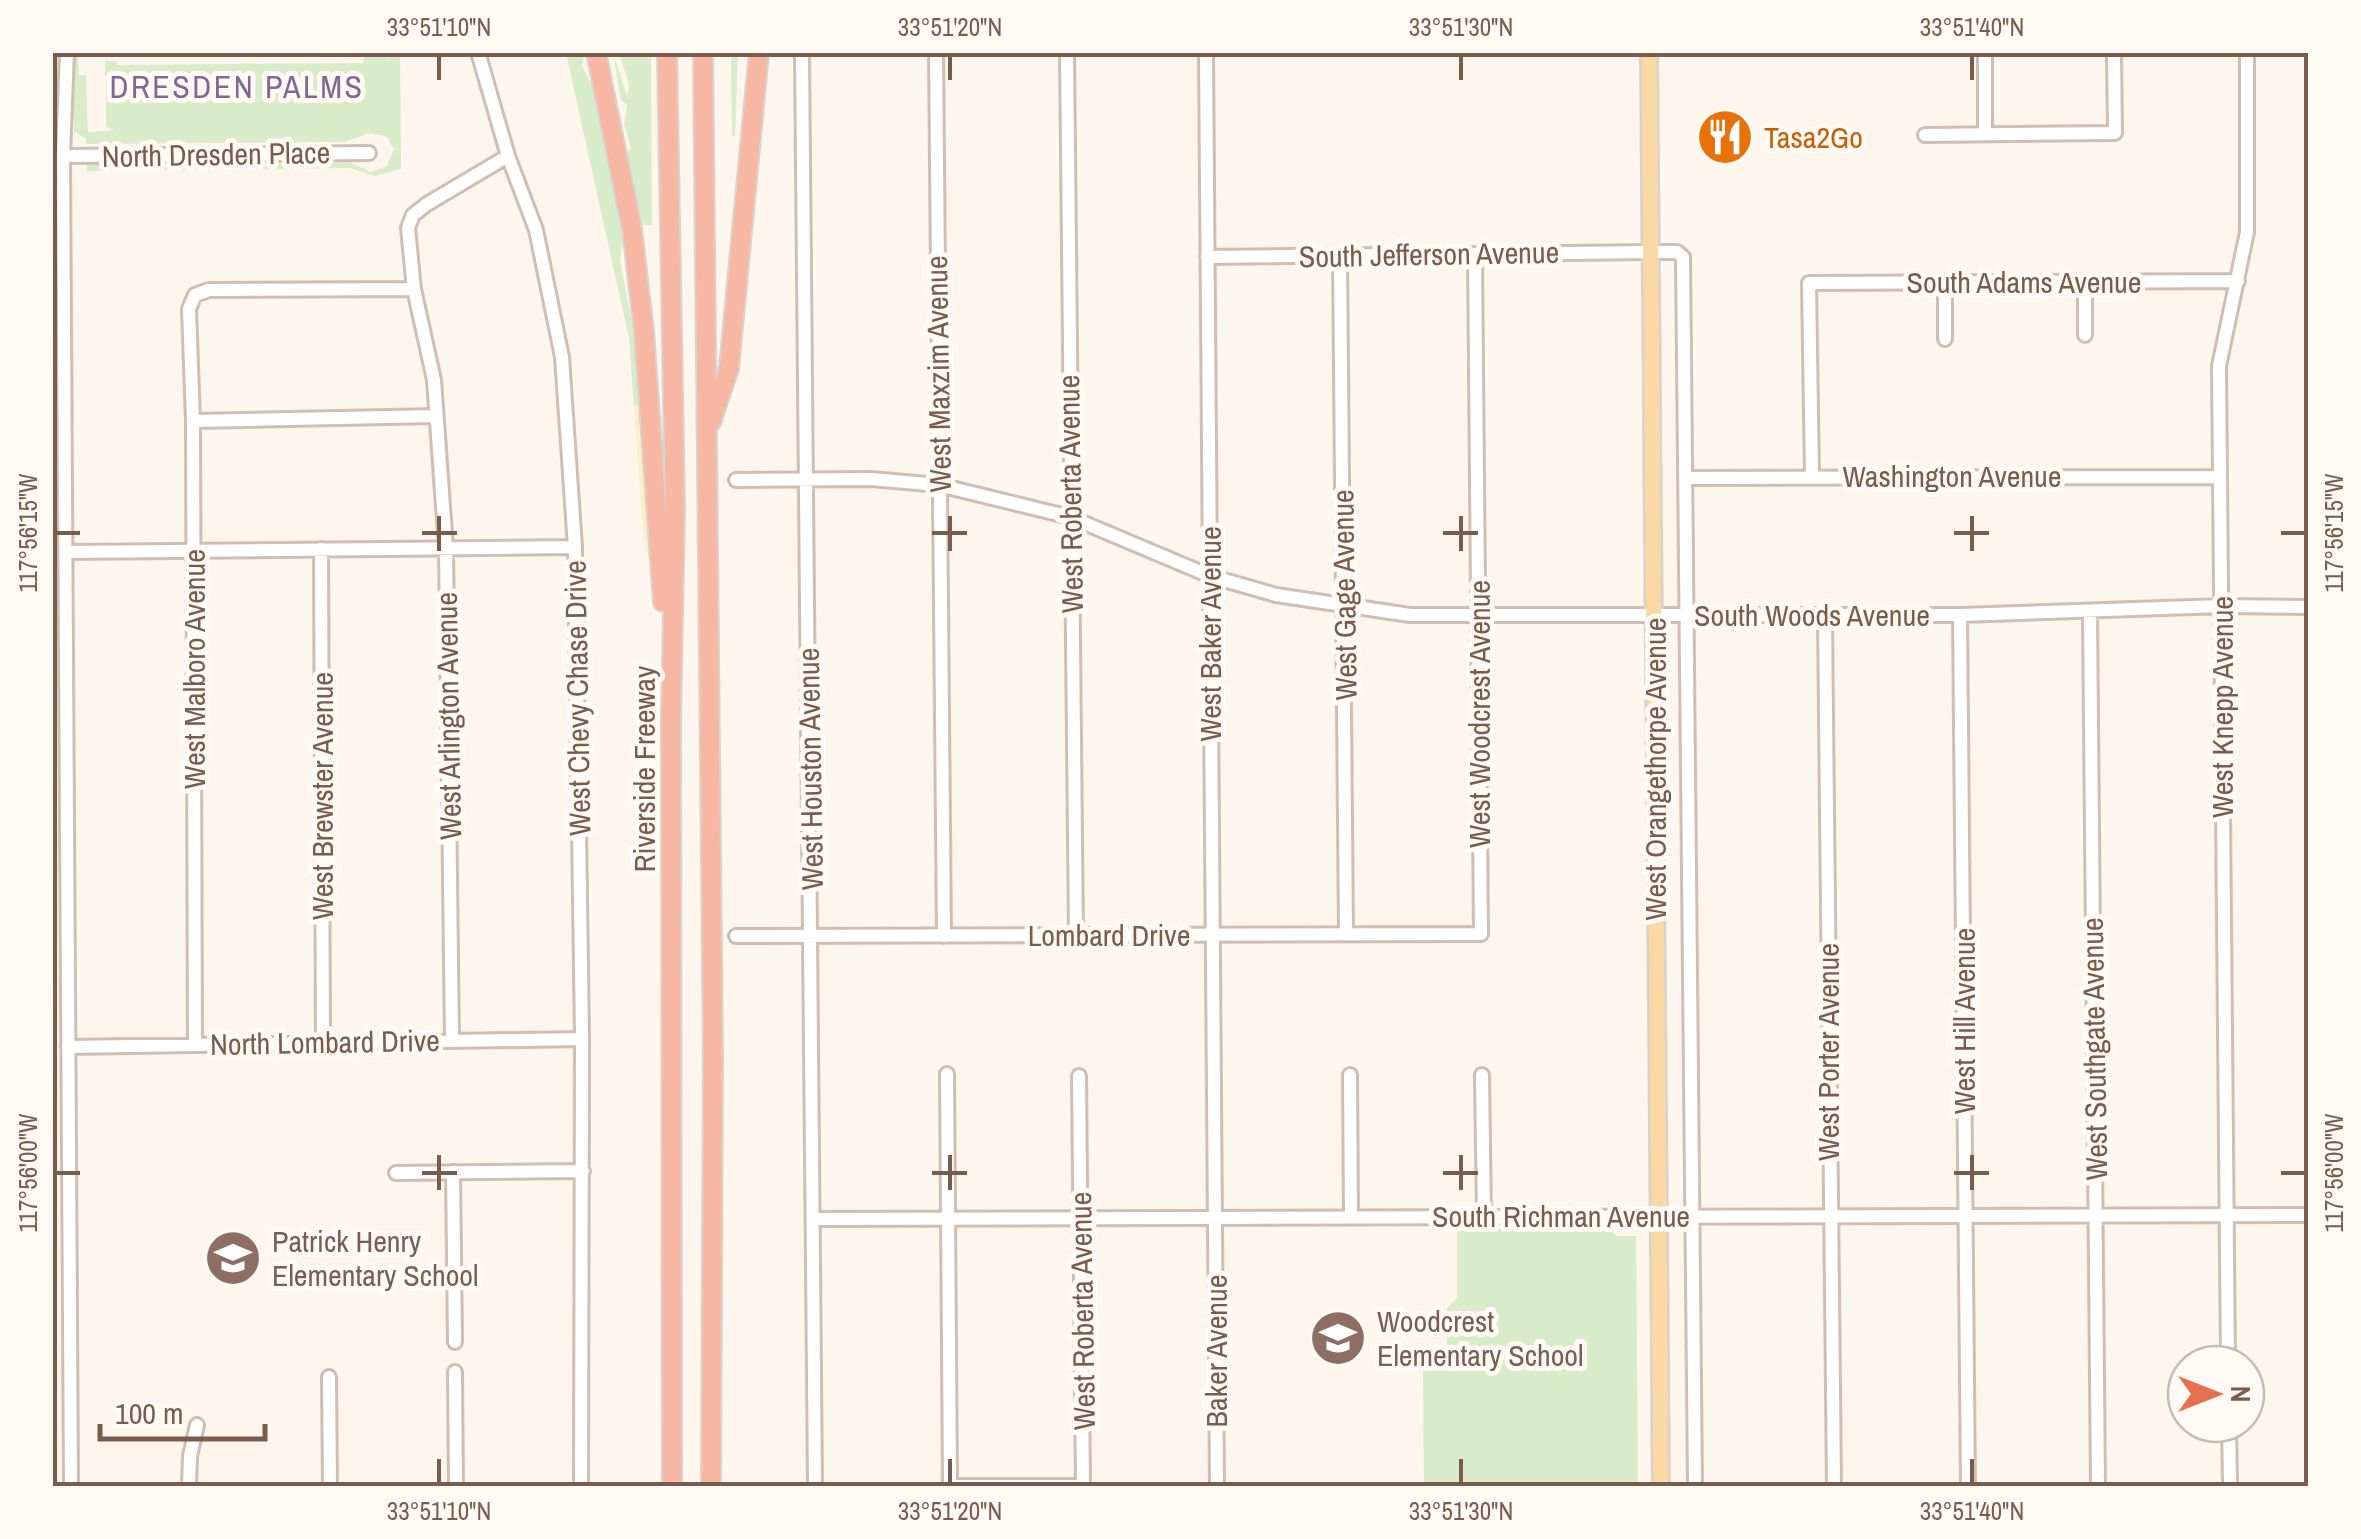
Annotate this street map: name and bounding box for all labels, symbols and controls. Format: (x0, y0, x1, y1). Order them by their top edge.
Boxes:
text: 33°51'10"N (387, 10, 491, 44)
text: 33°51'20"N (898, 10, 1002, 44)
text: 33°51'30"N (1409, 10, 1513, 44)
text: 33°51'40"N (1920, 10, 2024, 44)
district label: DRESDEN PALMS (109, 65, 365, 108)
restaurant icon: Tasa2Go (1695, 107, 1755, 167)
place label: Tasa2Go (1764, 117, 1863, 157)
street label: North Dresden Place (101, 132, 331, 176)
street label: South Jefferson Avenue (1298, 232, 1560, 276)
street label: West Maxzim Avenue (916, 255, 960, 493)
street label: South Adams Avenue (1907, 262, 2141, 302)
street label: West Roberta Avenue (1048, 374, 1092, 614)
street label: Washington Avenue (1843, 456, 2061, 496)
text: 117°56'15"W (11, 473, 45, 592)
text: 117°56'15"W (2317, 473, 2351, 592)
street label: West Gage Avenue (1322, 489, 1366, 701)
street label: West Baker Avenue (1190, 526, 1230, 742)
street label: West Malboro Avenue (174, 549, 214, 789)
street label: West Chevy Chase Drive (555, 560, 599, 836)
street label: West Woodcrest Avenue (1459, 580, 1499, 848)
street label: West Arlington Avenue (426, 592, 470, 840)
street label: South Woods Avenue (1694, 595, 1930, 635)
street label: West Knepp Avenue (2202, 596, 2242, 818)
street label: West Orangethorpe Avenue (1635, 618, 1675, 920)
street label: West Houston Avenue (788, 647, 832, 891)
street label: Riverside Freeway (624, 665, 664, 872)
street label: West Brewster Avenue (302, 672, 342, 920)
street label: Lombard Drive (1028, 915, 1190, 955)
street label: West Southgate Avenue (2072, 917, 2116, 1181)
street label: West Hill Avenue (1944, 928, 1984, 1114)
street label: West Porter Avenue (1808, 943, 1848, 1161)
street label: North Lombard Drive (210, 1020, 440, 1064)
text: 117°56'00"W (11, 1113, 45, 1232)
text: 117°56'00"W (2317, 1113, 2351, 1232)
street label: West Roberta Avenue (1060, 1191, 1104, 1431)
street label: South Richman Avenue (1432, 1196, 1690, 1236)
place label: Patrick Henry Elementary School (272, 1221, 478, 1295)
school or university icon: Patrick Henry Elementary School (203, 1228, 263, 1288)
street label: Baker Avenue (1196, 1275, 1236, 1427)
place label: Woodcrest Elementary School (1377, 1301, 1583, 1375)
school or university icon: Woodcrest Elementary School (1308, 1308, 1368, 1368)
north arrow (2166, 1344, 2266, 1444)
scale bar (100, 1379, 265, 1441)
text: N (2222, 1386, 2260, 1402)
text: 100 m (115, 1393, 183, 1433)
text: 33°51'10"N (387, 1494, 491, 1528)
text: 33°51'20"N (898, 1494, 1002, 1528)
text: 33°51'30"N (1409, 1494, 1513, 1528)
text: 33°51'40"N (1920, 1494, 2024, 1528)

